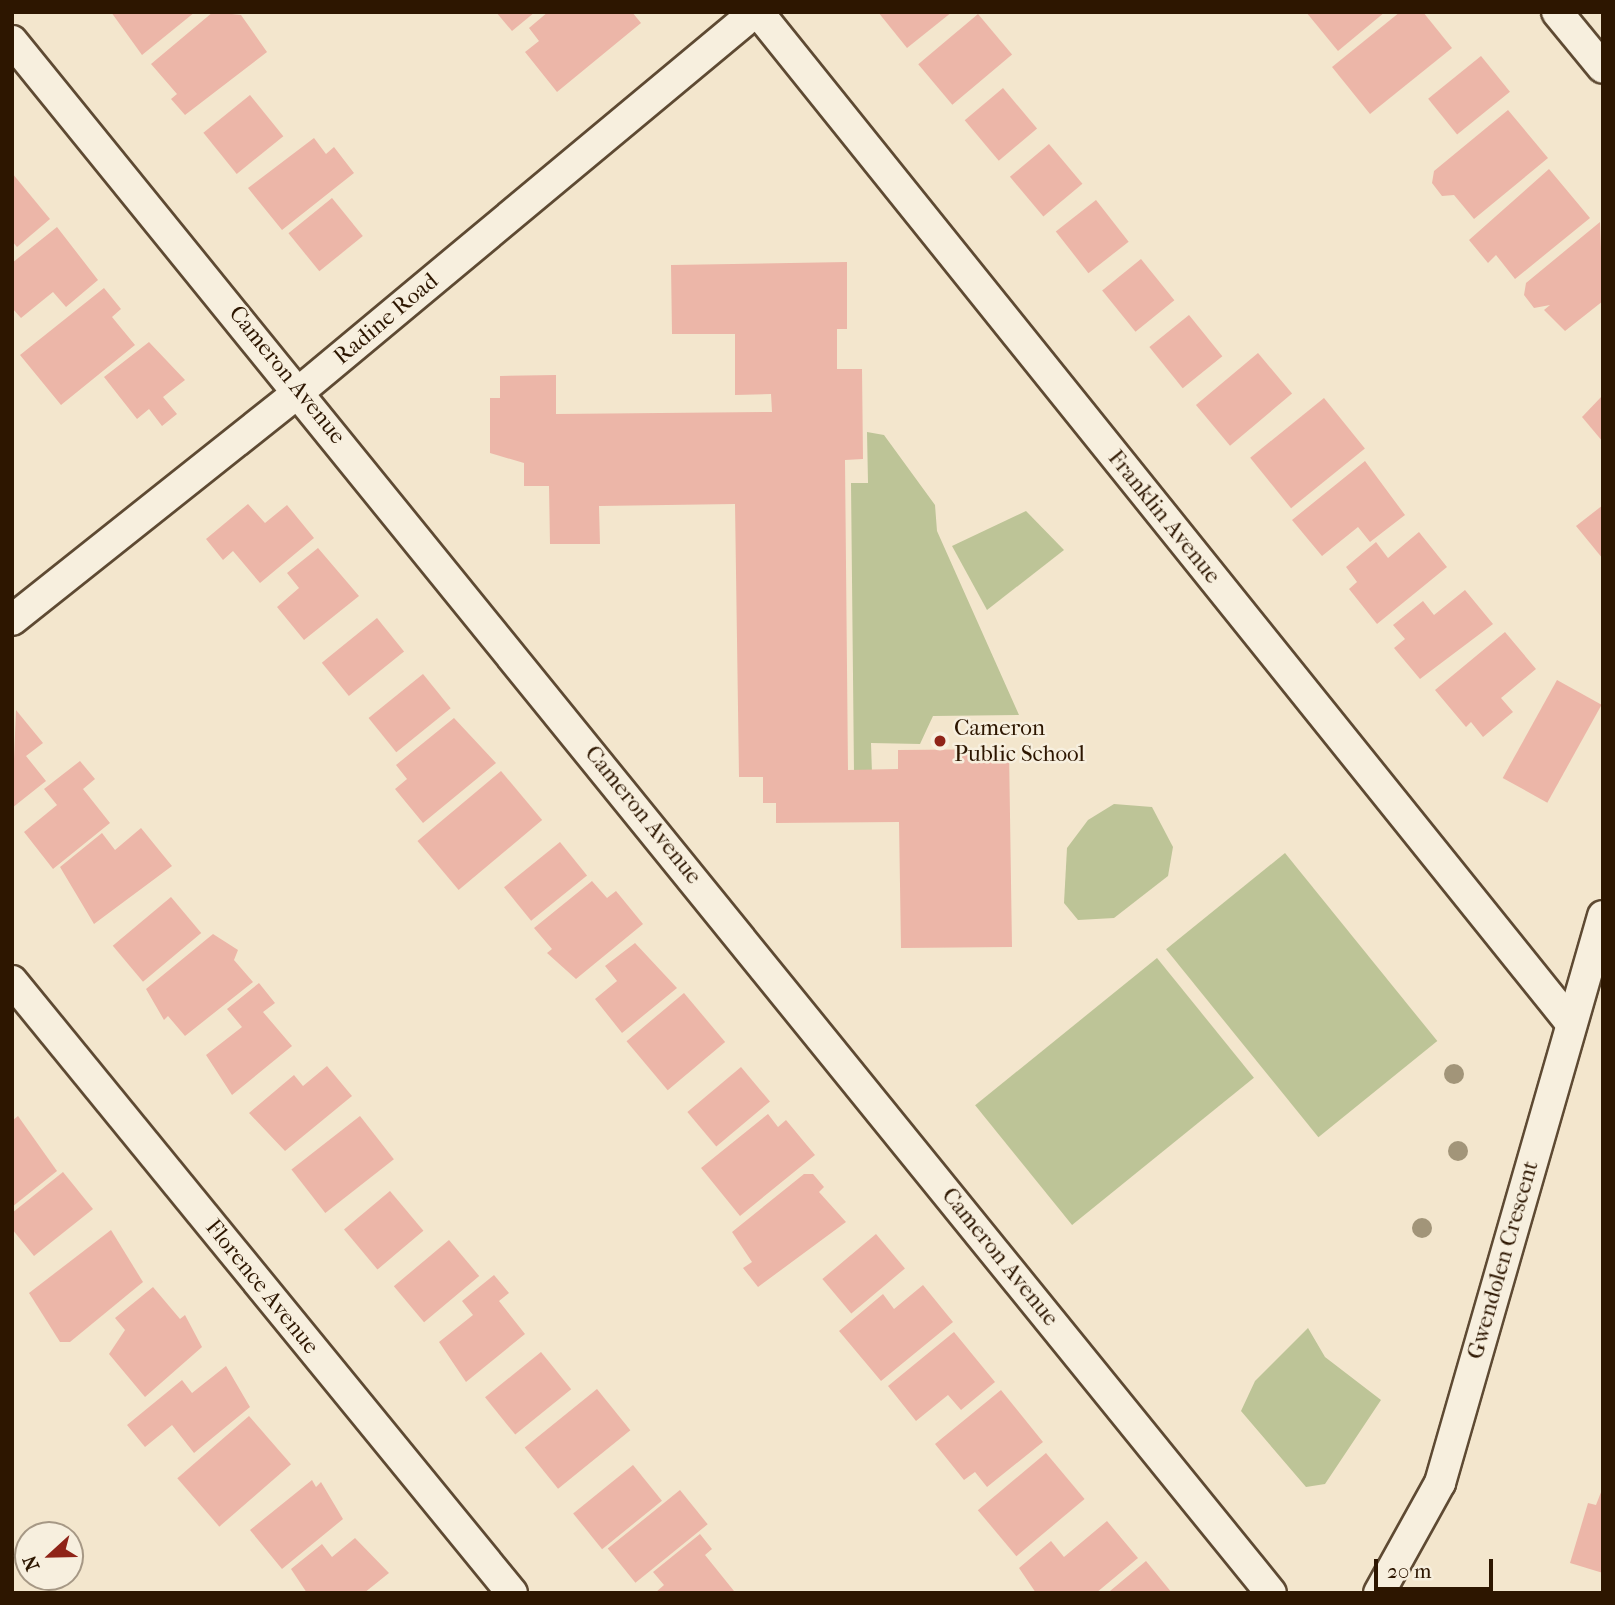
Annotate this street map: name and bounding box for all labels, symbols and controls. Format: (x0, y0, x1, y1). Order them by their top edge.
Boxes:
street label: Radine Road (328, 267, 444, 371)
street label: Cameron Avenue (223, 300, 351, 450)
street label: Franklin Avenue (1102, 445, 1226, 589)
place label: Cameron Public School (954, 714, 1085, 768)
marker: Cameron Public School (932, 733, 948, 749)
street label: Cameron Avenue (579, 740, 707, 890)
street label: Gwendolen Crescent (1461, 1158, 1545, 1362)
street label: Cameron Avenue (936, 1182, 1064, 1332)
street label: Florence Avenue (199, 1214, 325, 1360)
north arrow (14, 1521, 84, 1591)
scale bar (1377, 1546, 1496, 1590)
text: N (18, 1552, 44, 1574)
text: 20 m (1387, 1559, 1431, 1583)

